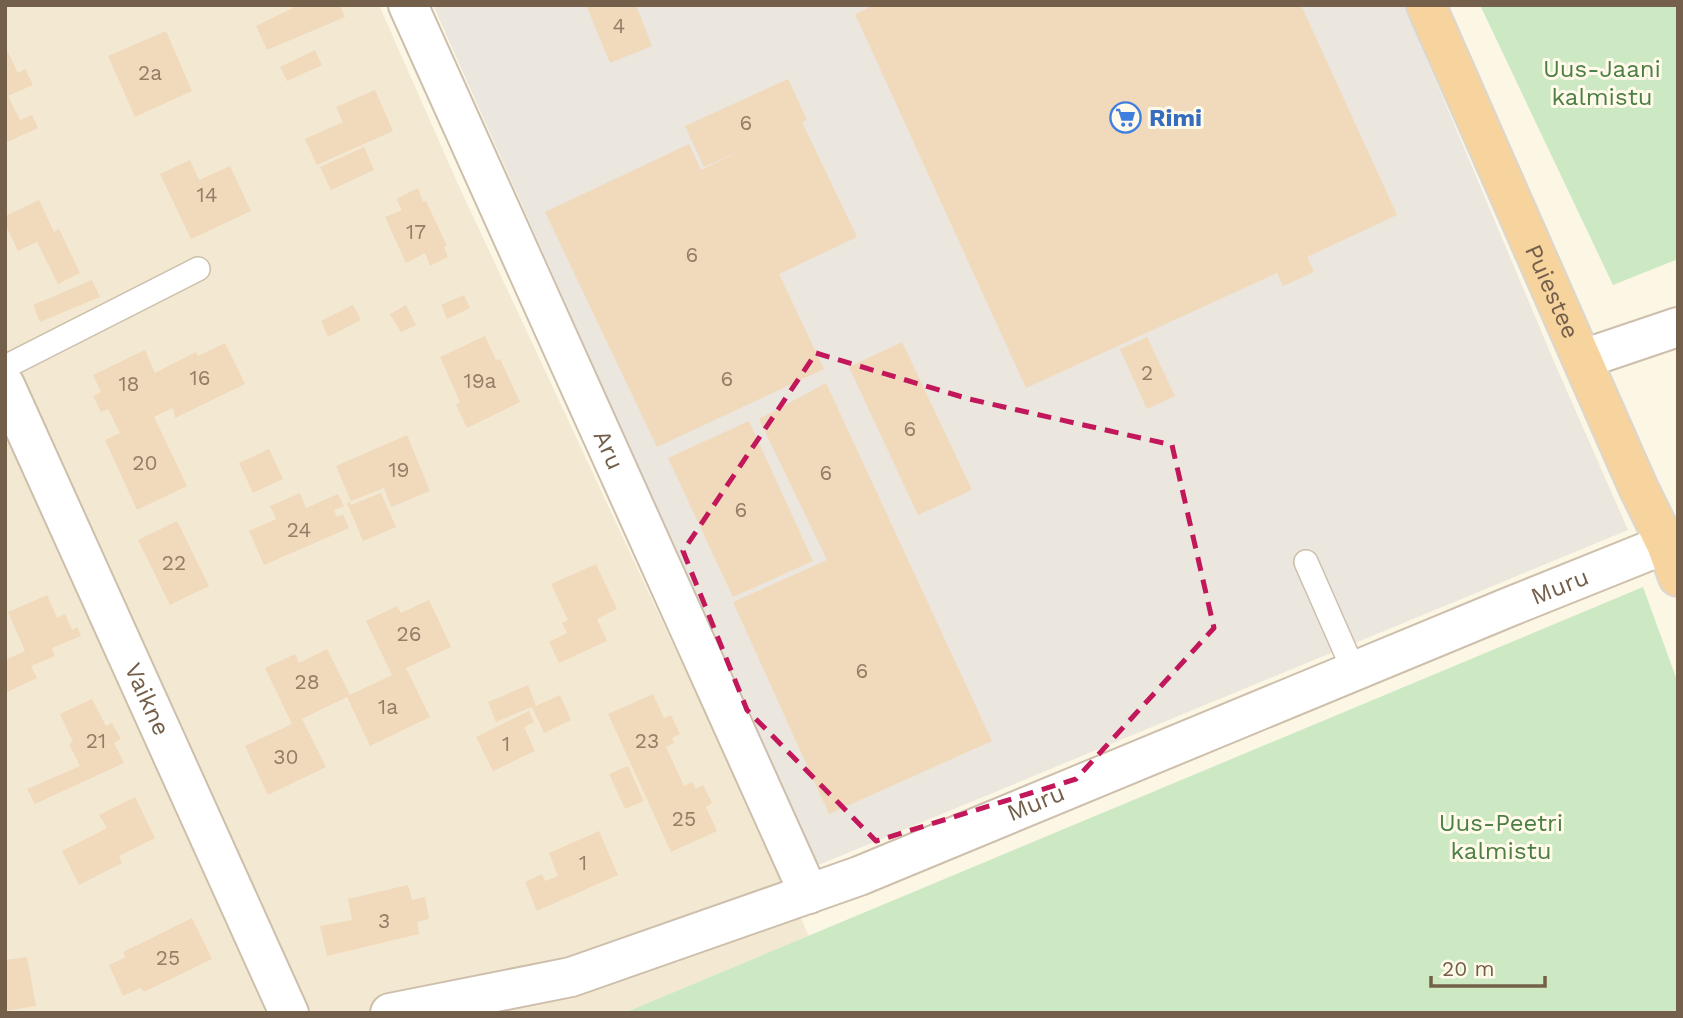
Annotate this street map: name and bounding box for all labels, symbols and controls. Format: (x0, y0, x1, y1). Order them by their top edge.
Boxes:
house number: 4 (613, 13, 625, 38)
park label: Uus-Jaani kalmistu (1543, 55, 1661, 111)
house number: 2a (138, 60, 162, 85)
supermarket icon: Rimi (1109, 101, 1143, 135)
place label: Rimi (1149, 104, 1202, 132)
house number: 6 (740, 110, 752, 135)
house number: 14 (196, 182, 218, 207)
house number: 17 (406, 219, 426, 244)
street label: Puiestee (1519, 240, 1585, 343)
house number: 6 (686, 242, 698, 267)
house number: 2 (1141, 360, 1153, 385)
house number: 16 (190, 365, 210, 390)
house number: 6 (721, 366, 733, 391)
house number: 19a (463, 368, 497, 393)
house number: 18 (118, 371, 140, 396)
house number: 6 (904, 416, 916, 441)
street label: Aru (588, 426, 630, 474)
house number: 20 (132, 450, 158, 475)
house number: 19 (388, 457, 410, 482)
house number: 6 (820, 460, 832, 485)
house number: 6 (735, 497, 747, 522)
house number: 24 (287, 517, 311, 542)
house number: 22 (162, 550, 186, 575)
street label: Muru (1527, 562, 1593, 611)
house number: 26 (396, 621, 422, 646)
house number: 6 (856, 658, 868, 683)
street label: Vaikne (119, 659, 176, 740)
house number: 28 (294, 669, 320, 694)
house number: 1a (378, 694, 398, 719)
house number: 21 (86, 728, 106, 753)
house number: 23 (635, 728, 659, 753)
house number: 1 (502, 731, 510, 756)
house number: 30 (273, 744, 299, 769)
street label: Muru (1003, 779, 1069, 827)
house number: 25 (672, 806, 696, 831)
park label: Uus-Peetri kalmistu (1439, 809, 1563, 865)
house number: 1 (579, 850, 587, 875)
house number: 3 (378, 908, 390, 933)
scale bar (1431, 944, 1545, 988)
house number: 25 (156, 945, 180, 970)
text: 20 m (1442, 956, 1494, 981)

